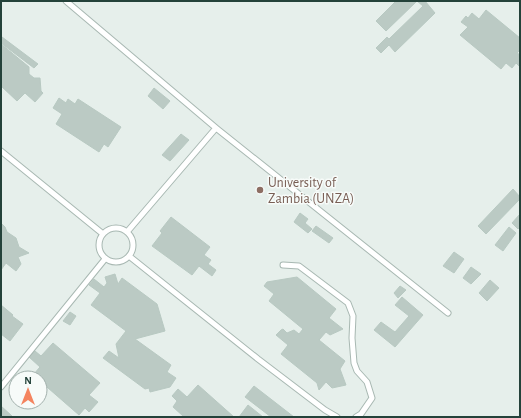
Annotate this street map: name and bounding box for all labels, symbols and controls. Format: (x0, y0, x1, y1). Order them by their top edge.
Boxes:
place label: University of Zambia (UNZA) (268, 176, 354, 206)
marker: University of Zambia (UNZA) (255, 185, 265, 195)
north arrow (8, 370, 48, 410)
text: N (24, 375, 32, 386)

